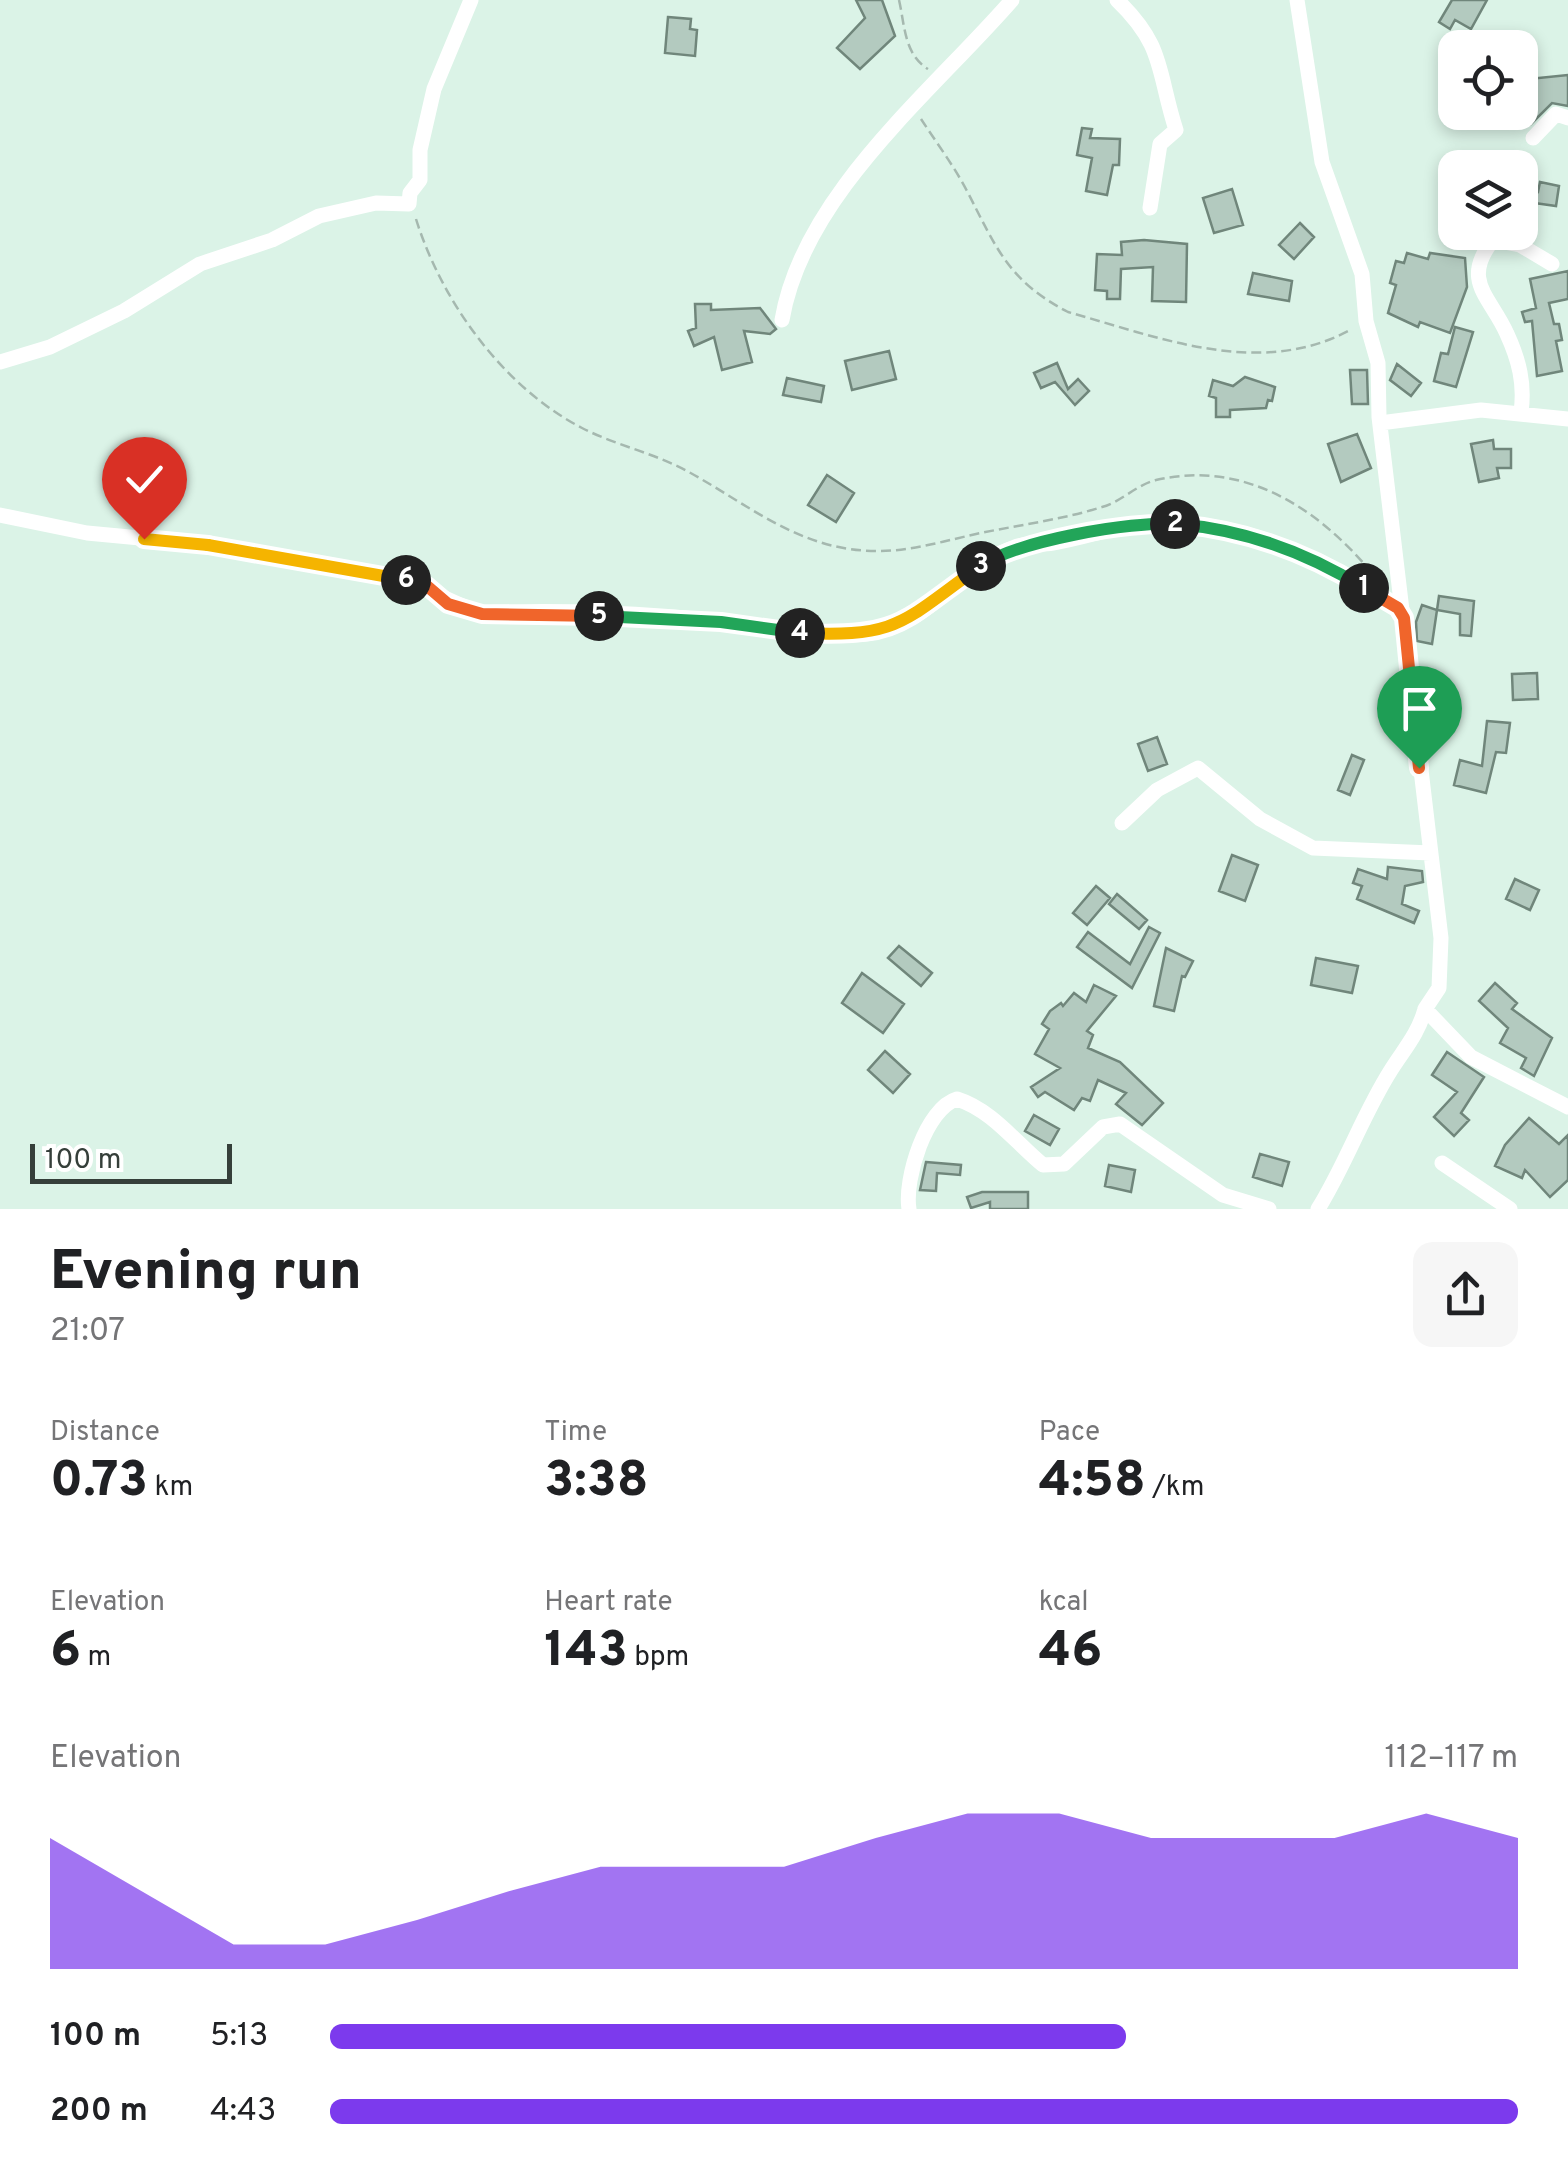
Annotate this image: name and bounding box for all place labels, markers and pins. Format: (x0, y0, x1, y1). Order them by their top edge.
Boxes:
pin (102, 437, 187, 540)
pin: 2 (1150, 499, 1200, 549)
pin: 3 (956, 541, 1006, 591)
pin: 6 (381, 555, 431, 605)
pin: 1 (1339, 563, 1389, 613)
pin: 5 (574, 591, 624, 641)
pin: 4 (775, 608, 825, 658)
pin (1377, 666, 1462, 769)

